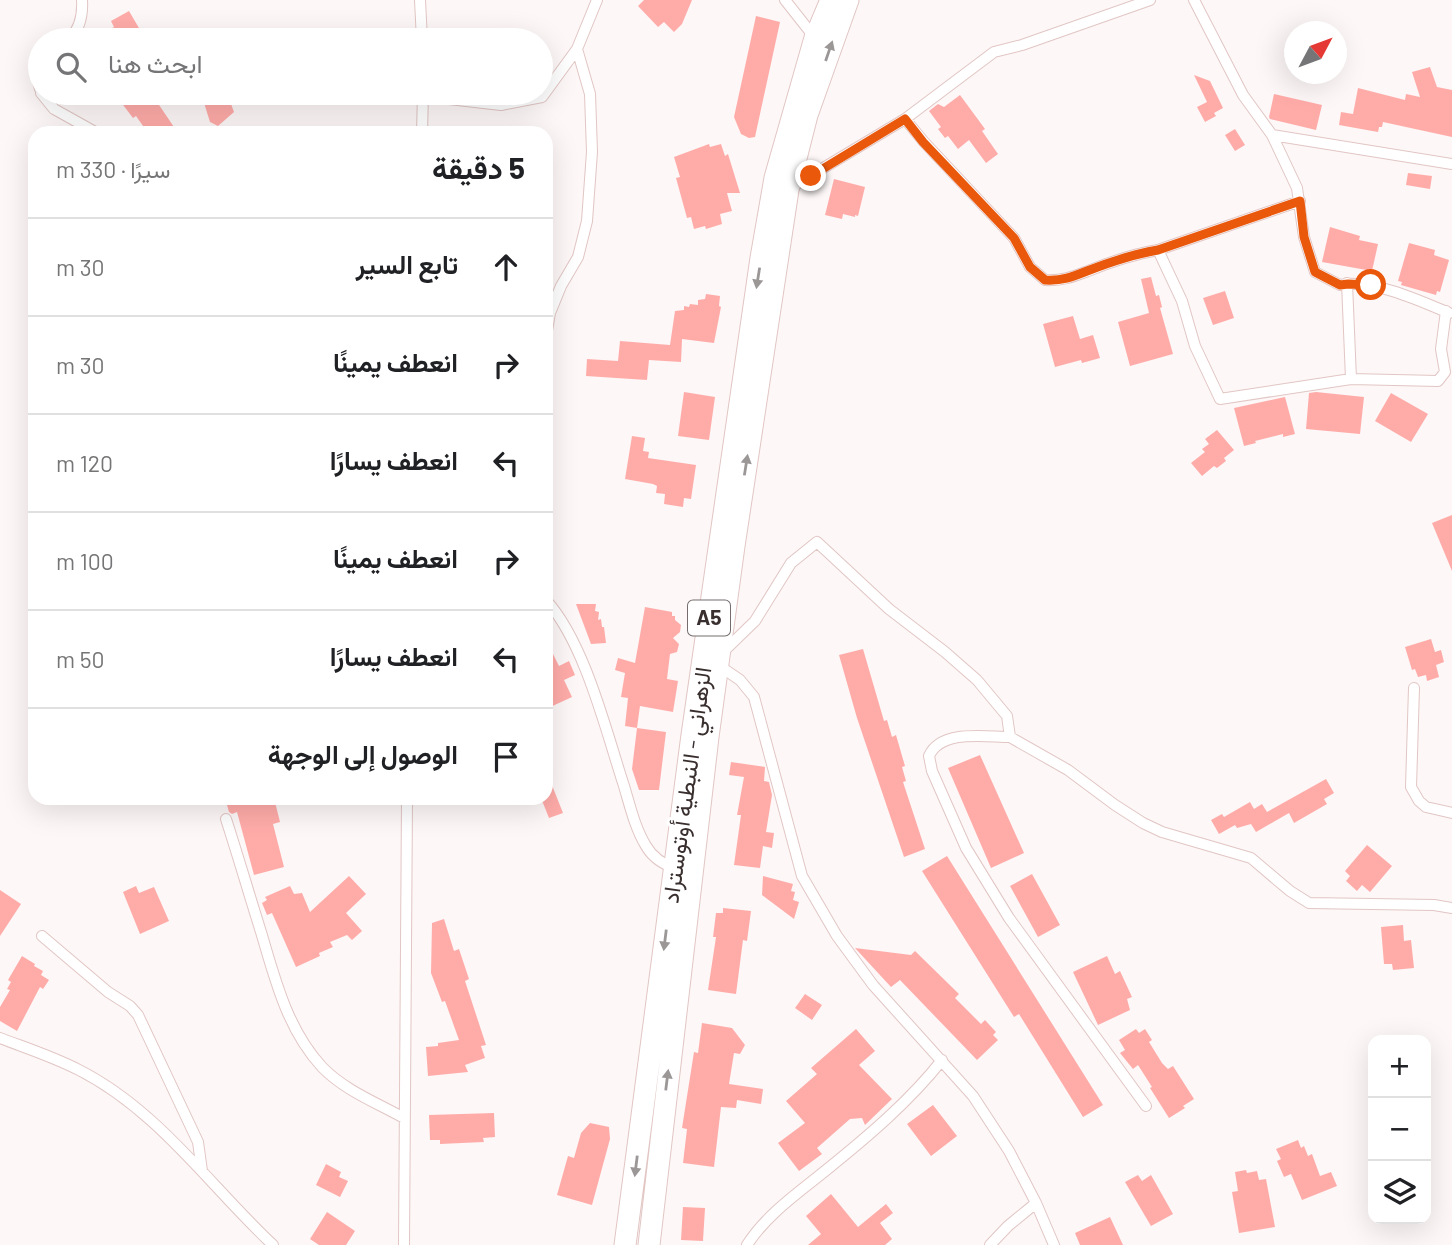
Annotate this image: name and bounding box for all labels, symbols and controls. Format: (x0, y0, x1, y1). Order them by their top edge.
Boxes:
north arrow (1284, 21, 1347, 84)
search box (28, 28, 553, 105)
one-way arrow (824, 40, 835, 61)
text: ابحث هنا (108, 47, 202, 78)
icon: search (52, 48, 90, 86)
text: 5 دقيقة (432, 149, 525, 185)
text: سيرًا · 330 m (56, 155, 170, 183)
route end (795, 160, 826, 191)
text: تابع السير (356, 248, 458, 279)
icon: ahead (487, 248, 525, 286)
text: 30 m (56, 253, 104, 281)
one-way arrow (752, 267, 763, 289)
route start (1355, 269, 1386, 300)
text: انعطف يمينًا (333, 346, 458, 377)
icon: right (487, 346, 525, 384)
text: 30 m (56, 351, 104, 379)
text: انعطف يسارًا (330, 444, 458, 475)
icon: left (487, 444, 525, 482)
text: 120 m (56, 449, 113, 477)
one-way arrow (741, 454, 752, 476)
text: انعطف يمينًا (333, 542, 458, 573)
icon: right (487, 542, 525, 580)
text: 100 m (56, 547, 114, 575)
road number: A5 (688, 600, 730, 636)
text: انعطف يسارًا (330, 640, 458, 671)
icon: left (487, 640, 525, 678)
text: 50 m (56, 645, 104, 673)
street label: الزهراني - النبطية أوتوستراد (656, 665, 722, 906)
text: الوصول إلى الوجهة (268, 738, 458, 769)
icon: arrive (487, 738, 525, 776)
one-way arrow (660, 930, 671, 952)
map controls (1368, 1035, 1431, 1224)
button: + (1368, 1035, 1431, 1098)
one-way arrow (662, 1069, 673, 1091)
button: − (1368, 1098, 1431, 1161)
one-way arrow (630, 1155, 641, 1177)
button: layers (1368, 1161, 1431, 1224)

